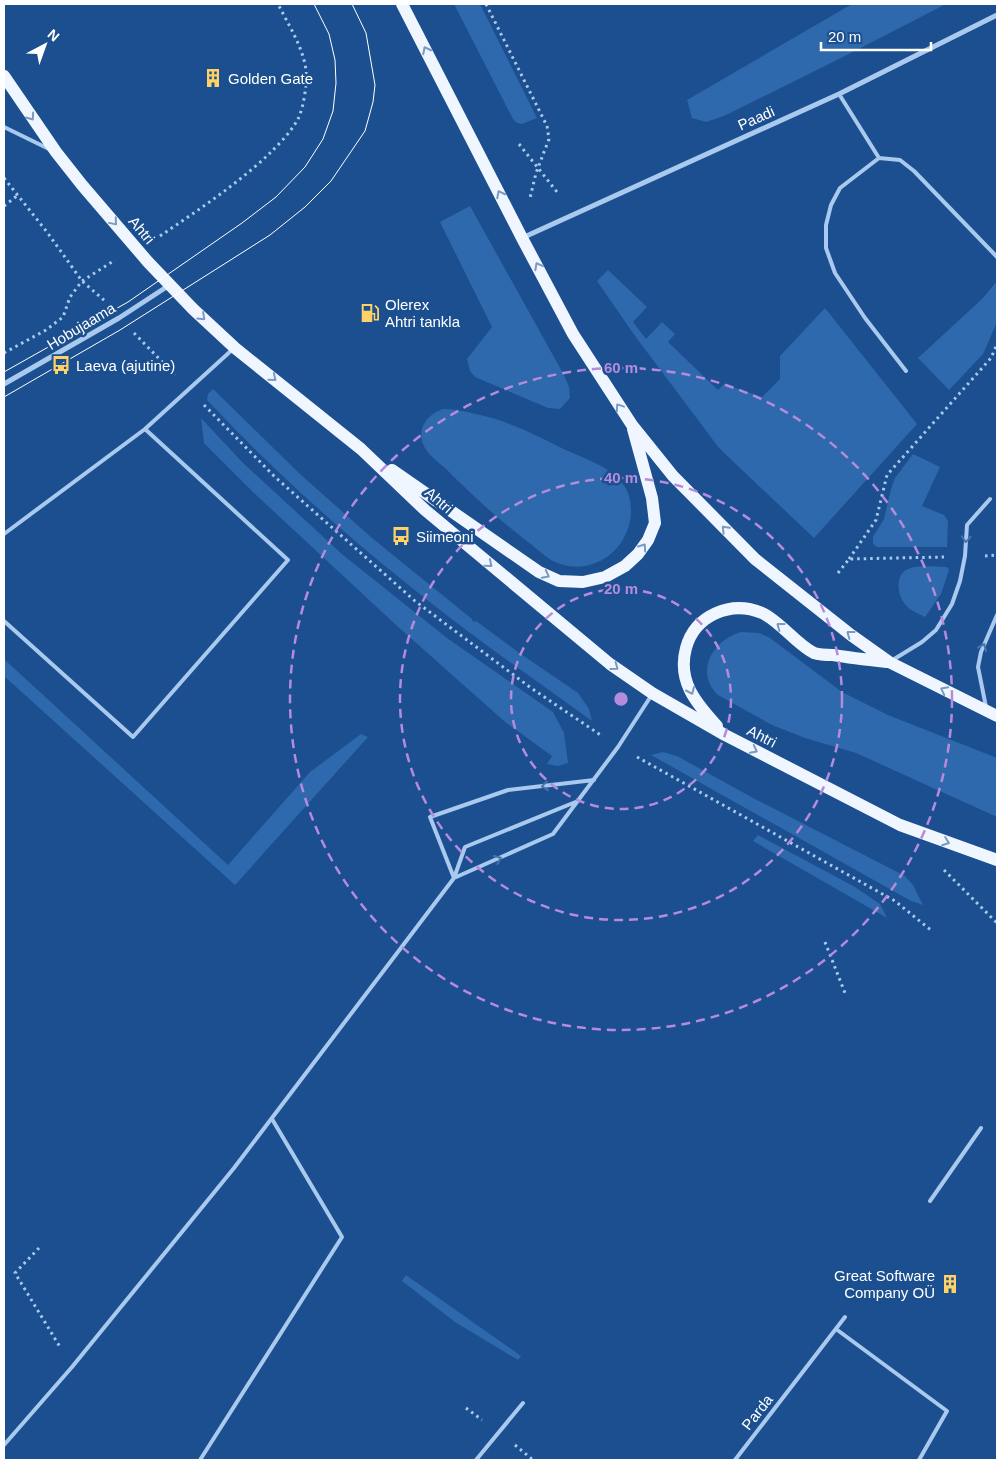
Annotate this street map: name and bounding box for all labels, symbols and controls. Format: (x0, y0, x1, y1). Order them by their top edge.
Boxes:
north arrow (20, 20, 70, 70)
scale bar (821, 20, 931, 52)
text: N (44, 26, 63, 45)
text: 20 m (828, 28, 861, 45)
one-way arrow (422, 46, 432, 55)
building icon: Golden Gate (202, 67, 224, 89)
place label: Golden Gate (228, 70, 313, 87)
street label: Paadi (735, 102, 777, 134)
one-way arrow (25, 111, 34, 120)
one-way arrow (496, 191, 506, 200)
street label: Ahtri (126, 213, 158, 247)
one-way arrow (108, 216, 116, 225)
one-way arrow (534, 263, 544, 272)
place label: Olerex Ahtri tankla (385, 296, 461, 330)
street label: Hobujaama (44, 299, 119, 353)
fuel station icon: Olerex Ahtri tankla (359, 302, 381, 324)
one-way arrow (196, 311, 205, 320)
bus stop icon: Laeva (ajutine) (50, 354, 72, 376)
place label: Laeva (ajutine) (76, 357, 175, 374)
text: 60 m (604, 359, 638, 376)
one-way arrow (267, 373, 276, 381)
one-way arrow (616, 403, 625, 413)
text: 40 m (604, 469, 638, 486)
street label: Ahtri (422, 483, 456, 517)
bus stop icon: Siimeoni (390, 525, 412, 547)
one-way arrow (722, 526, 731, 535)
place label: Siimeoni (416, 528, 474, 545)
one-way arrow (961, 535, 972, 543)
one-way arrow (637, 543, 646, 553)
one-way arrow (483, 558, 492, 566)
one-way arrow (541, 569, 550, 579)
text: 20 m (604, 580, 638, 597)
one-way arrow (777, 624, 786, 632)
one-way arrow (847, 631, 856, 639)
one-way arrow (977, 643, 988, 652)
one-way arrow (609, 661, 618, 670)
one-way arrow (685, 686, 695, 695)
one-way arrow (940, 686, 949, 696)
centre of rings (612, 690, 630, 708)
street label: Ahtri (744, 721, 780, 751)
one-way arrow (749, 744, 758, 754)
one-way arrow (541, 780, 549, 791)
one-way arrow (941, 836, 950, 846)
one-way arrow (493, 854, 502, 865)
place label: Great Software Company OÜ (834, 1267, 935, 1301)
building icon: Great Software Company OÜ (939, 1273, 961, 1295)
street label: Parda (738, 1390, 776, 1433)

